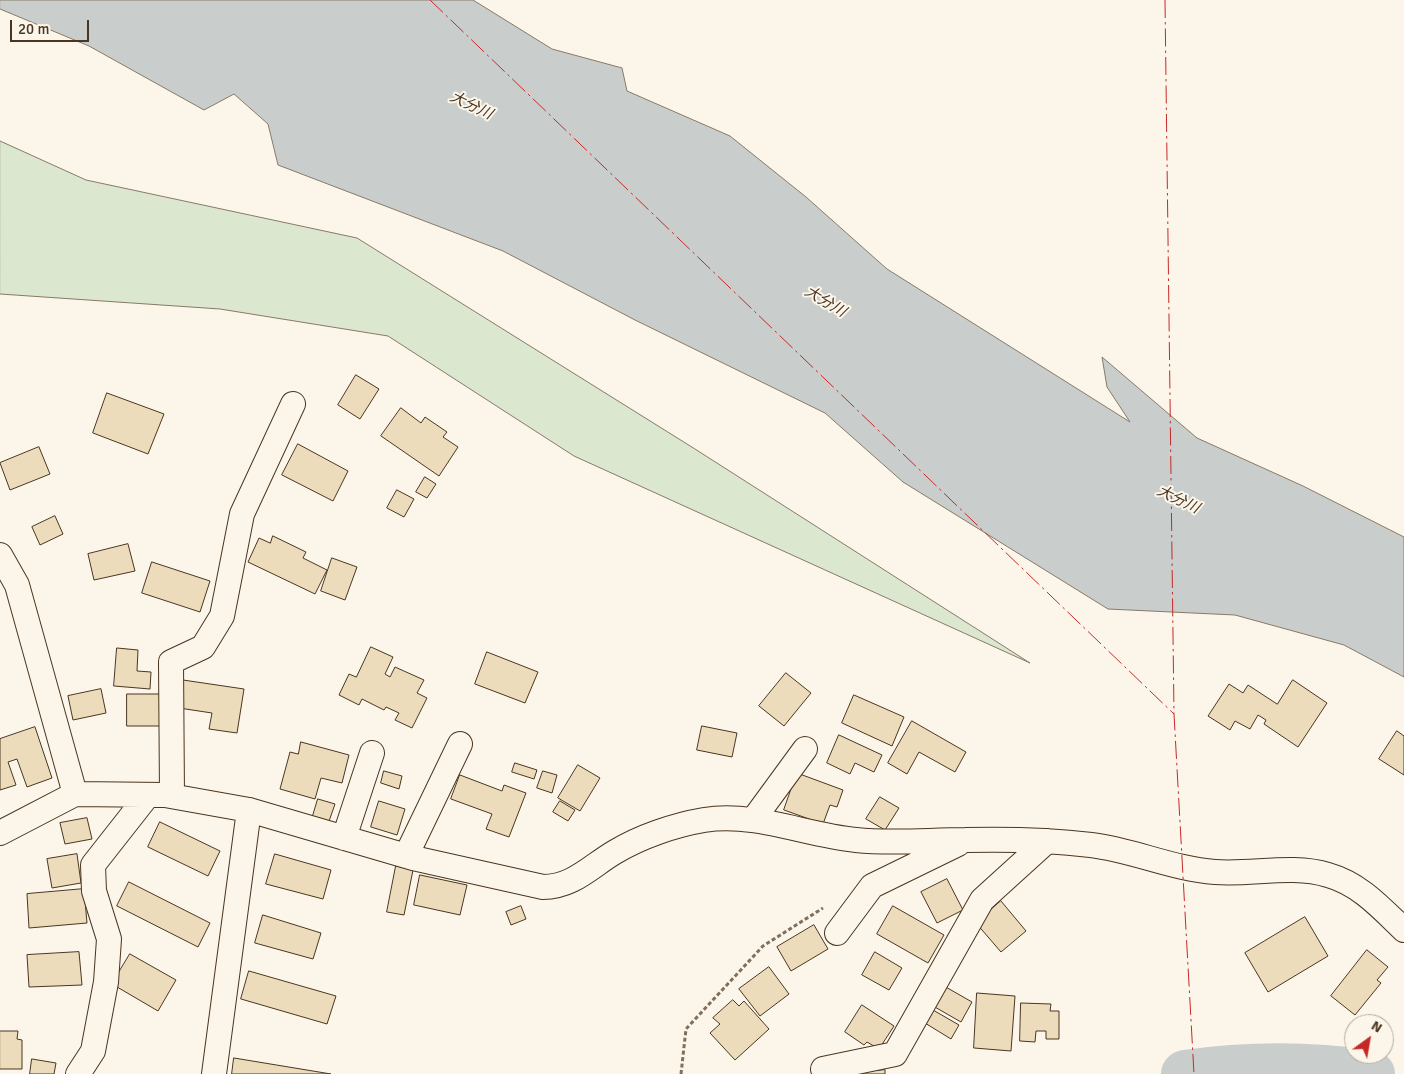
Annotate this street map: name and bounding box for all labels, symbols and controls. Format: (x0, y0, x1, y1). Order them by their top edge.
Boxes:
scale bar (12, 10, 91, 42)
text: 20 m (18, 20, 49, 38)
water label: 大分川 (447, 88, 495, 124)
water label: 大分川 (801, 283, 849, 321)
water label: 大分川 (1154, 482, 1202, 518)
north arrow (1344, 1014, 1394, 1064)
text: N (1368, 1017, 1385, 1036)

